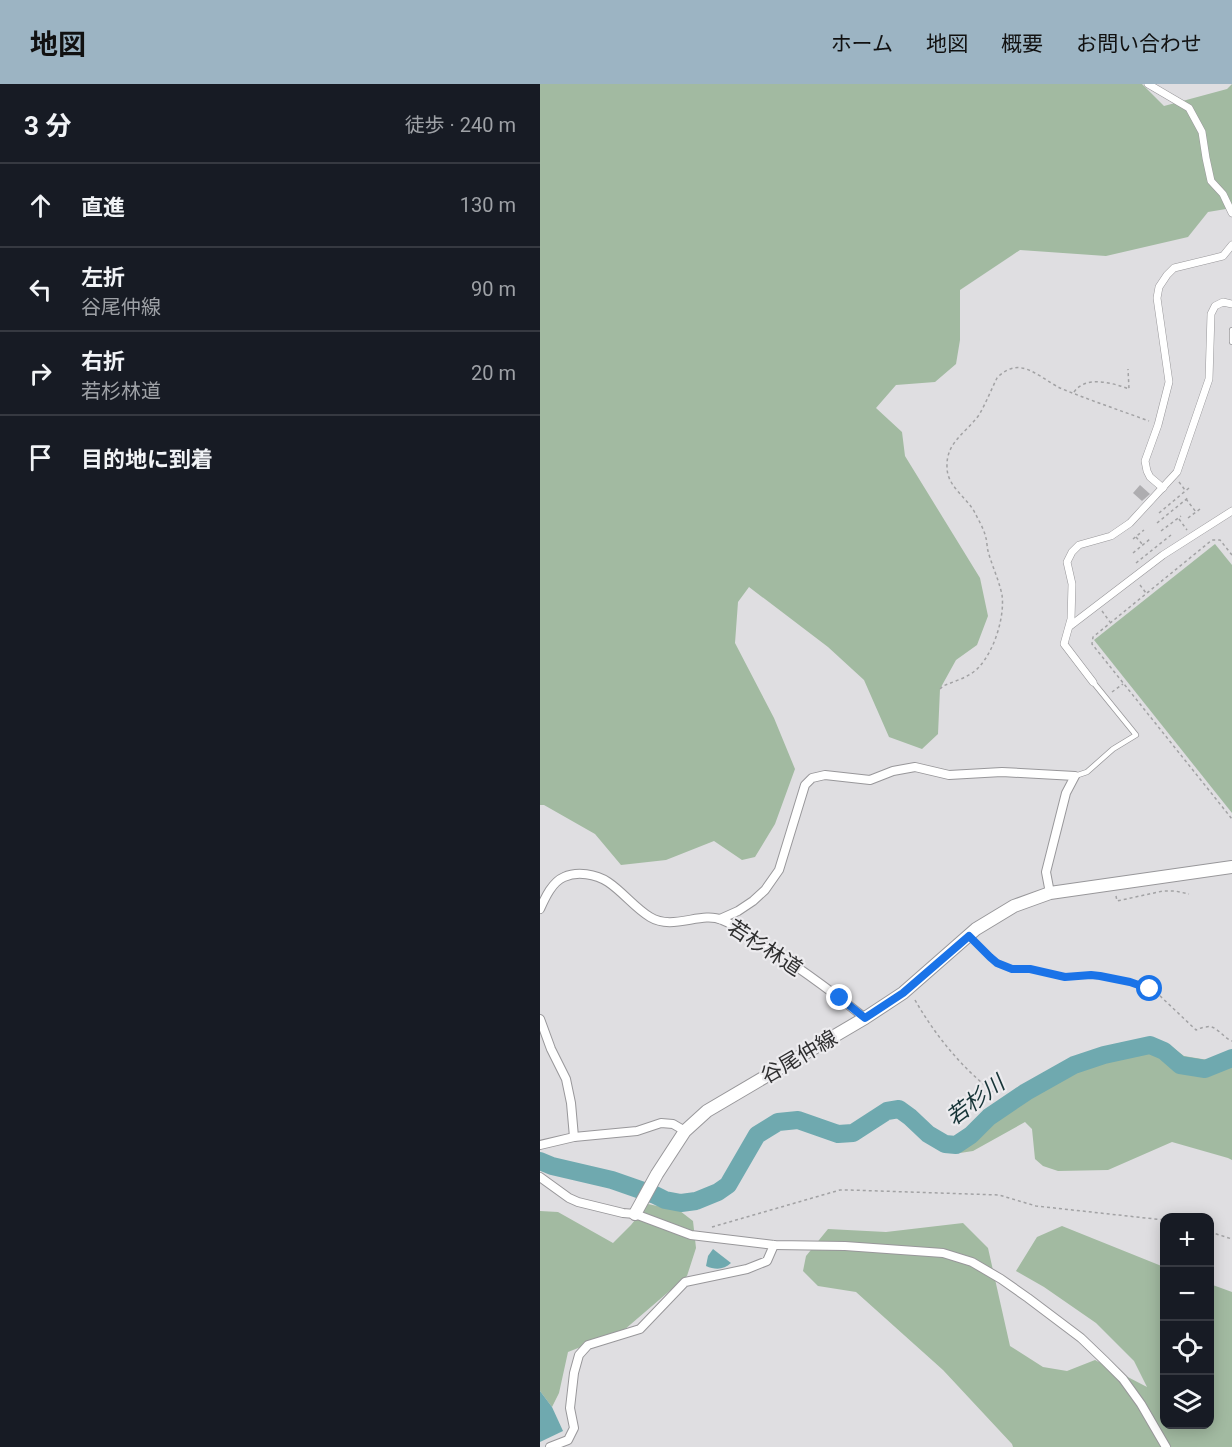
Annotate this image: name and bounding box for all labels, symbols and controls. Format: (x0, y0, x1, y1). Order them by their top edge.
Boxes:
text: 地図 (30, 28, 86, 61)
text: ホーム (831, 32, 893, 56)
text: 地図 (926, 32, 968, 56)
text: 概要 (1001, 32, 1043, 56)
text: お問い合わせ (1076, 32, 1202, 56)
text: 3 分 (24, 111, 71, 141)
text: 徒歩 · 240 m (405, 113, 516, 137)
icon: ahead (24, 189, 57, 222)
text: 130 m (460, 193, 516, 217)
text: 直進 (81, 195, 125, 220)
text: 左折 (81, 265, 125, 290)
icon: left (24, 273, 57, 306)
text: 90 m (471, 277, 516, 301)
text: 谷尾仲線 (81, 295, 161, 319)
text: 右折 (81, 349, 125, 374)
icon: right (24, 357, 57, 390)
text: 20 m (471, 361, 516, 385)
text: 若杉林道 (81, 379, 161, 403)
icon: arrive (24, 441, 57, 474)
text: 目的地に到着 (81, 447, 213, 472)
street label: 若杉林道 (723, 915, 807, 981)
route start (1136, 975, 1162, 1001)
route end (826, 984, 852, 1010)
street label: 谷尾仲線 (757, 1026, 841, 1088)
water label: 若杉川 (941, 1069, 1011, 1130)
map controls (1160, 1213, 1214, 1429)
button: + (1160, 1213, 1214, 1267)
button: − (1160, 1267, 1214, 1321)
button: locate (1160, 1321, 1214, 1375)
button: layers (1160, 1375, 1214, 1429)

